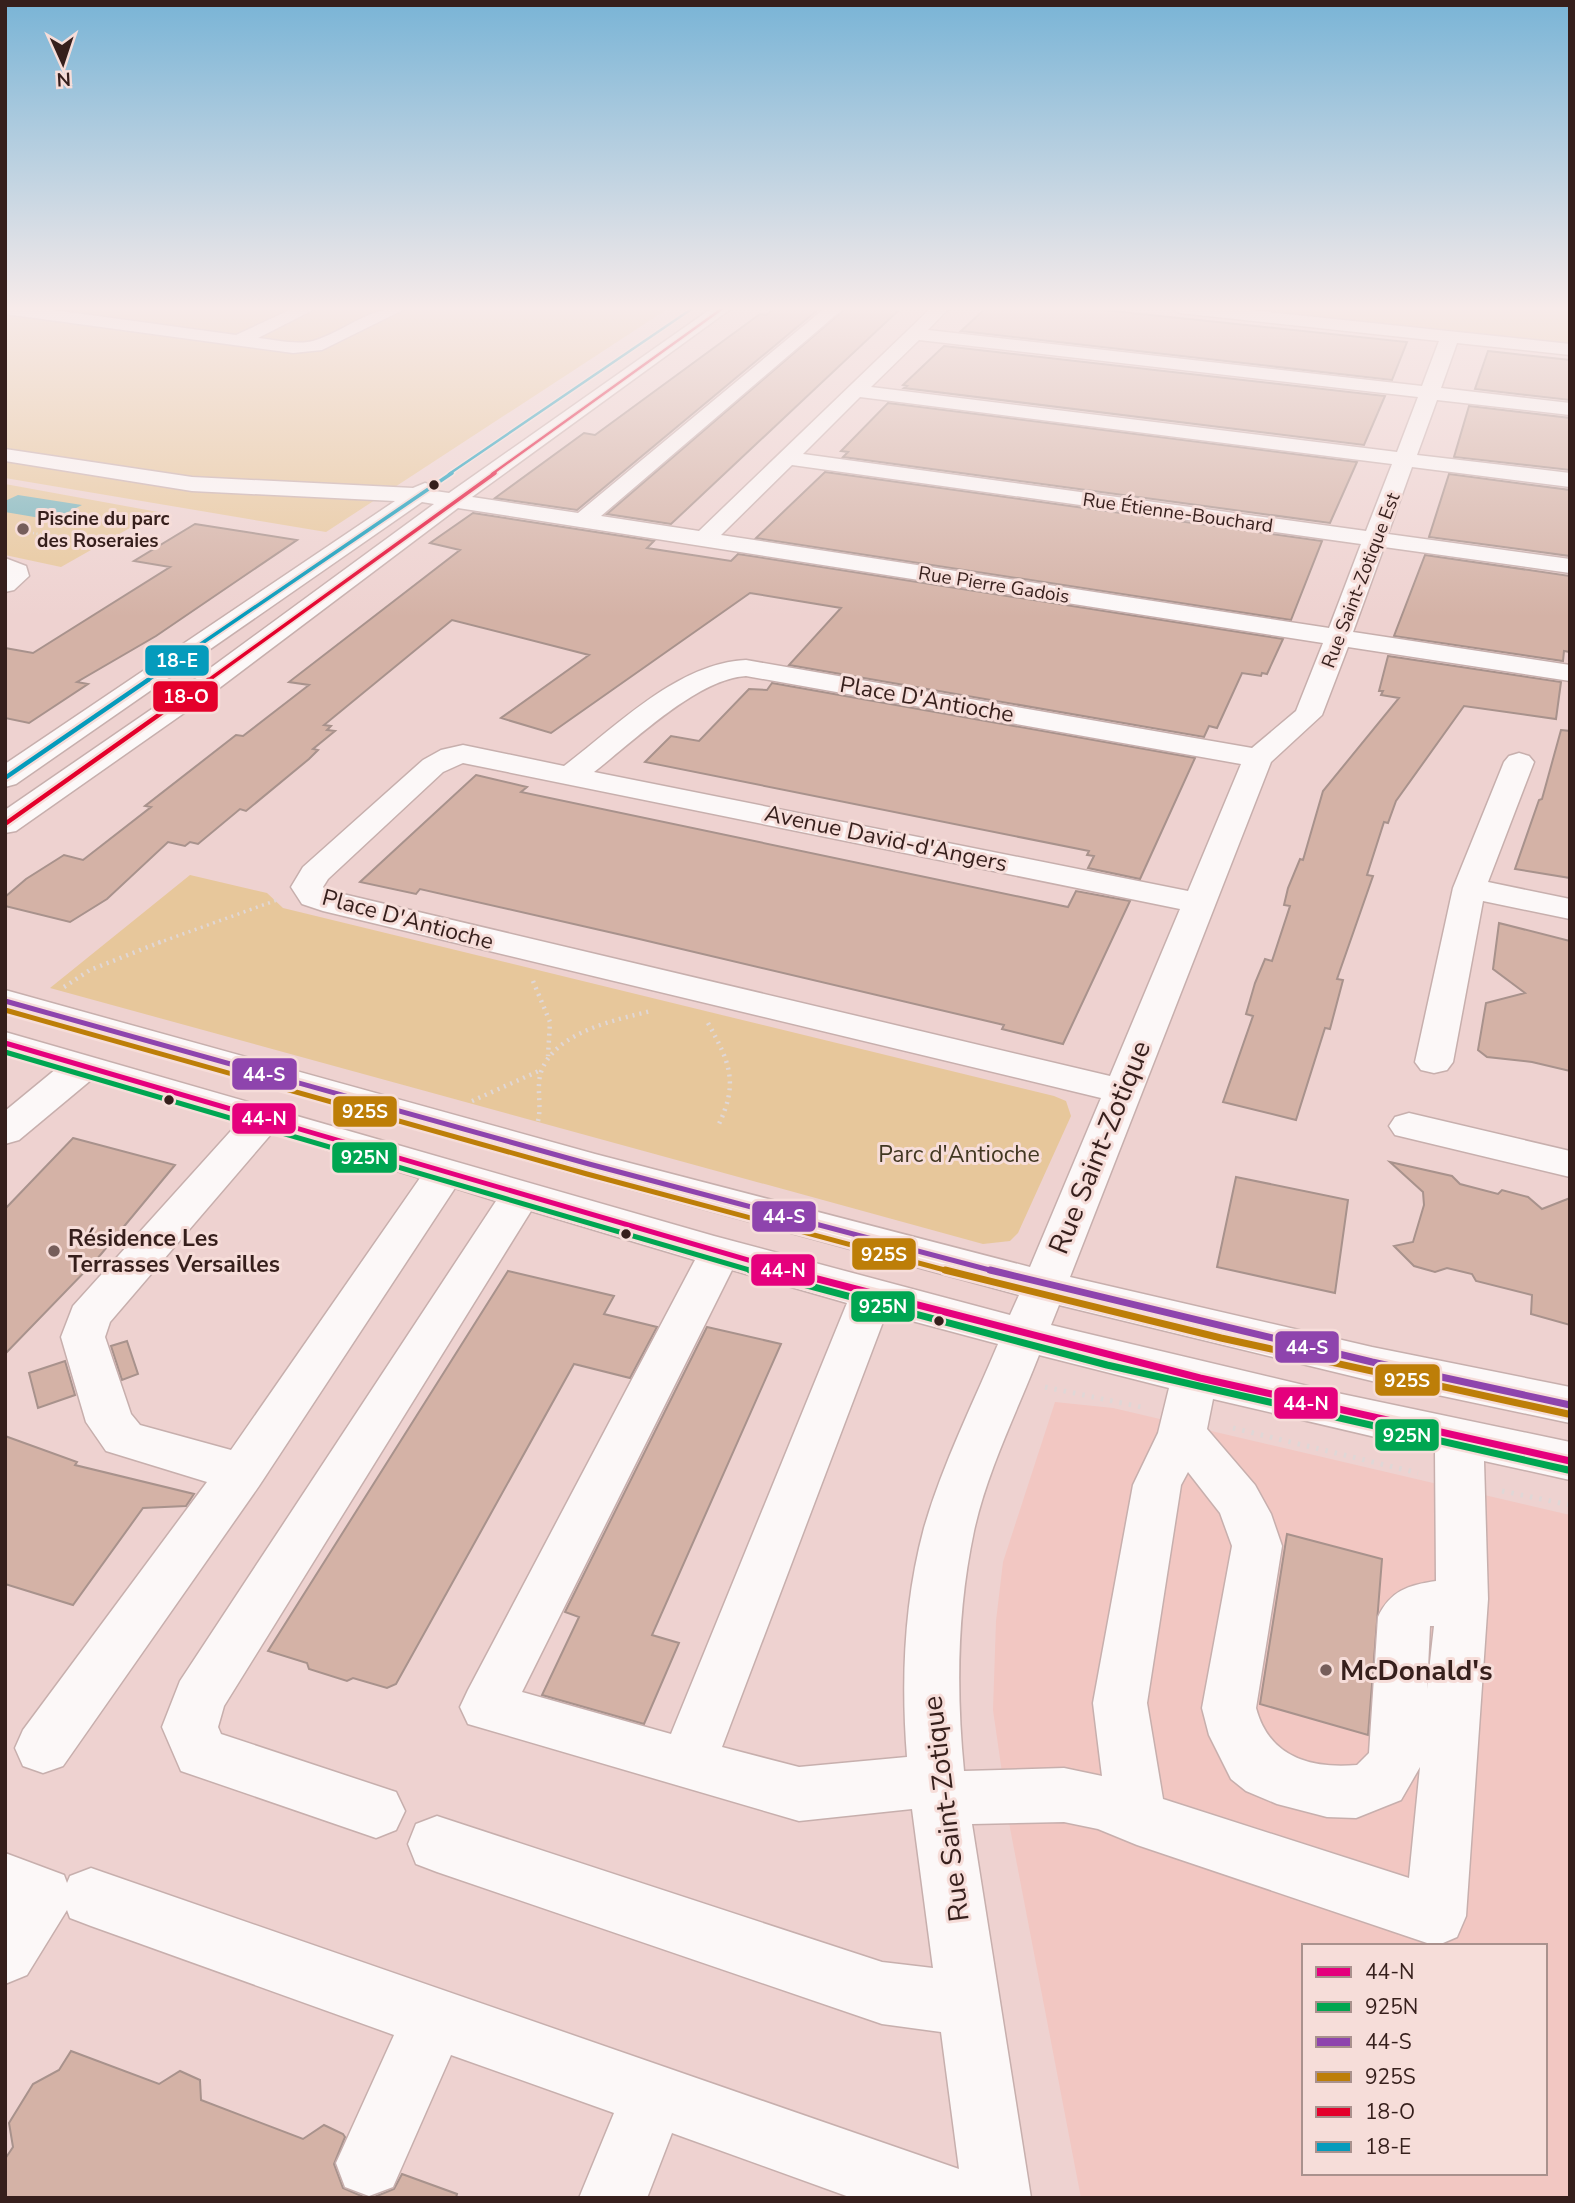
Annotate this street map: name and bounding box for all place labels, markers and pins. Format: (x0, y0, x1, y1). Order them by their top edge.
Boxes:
unlabelled marker (427, 478, 441, 492)
place label: Piscine du parc des Roseraies (37, 506, 169, 554)
marker: Piscine du parc des Roseraies (15, 521, 31, 537)
unlabelled marker (162, 1093, 176, 1107)
place label: Résidence Les Terrasses Versailles (68, 1223, 280, 1280)
unlabelled marker (619, 1227, 633, 1241)
marker: Résidence Les Terrasses Versailles (46, 1243, 62, 1259)
unlabelled marker (932, 1314, 946, 1328)
place label: McDonald's (1340, 1652, 1493, 1690)
marker: McDonald's (1318, 1662, 1334, 1678)

